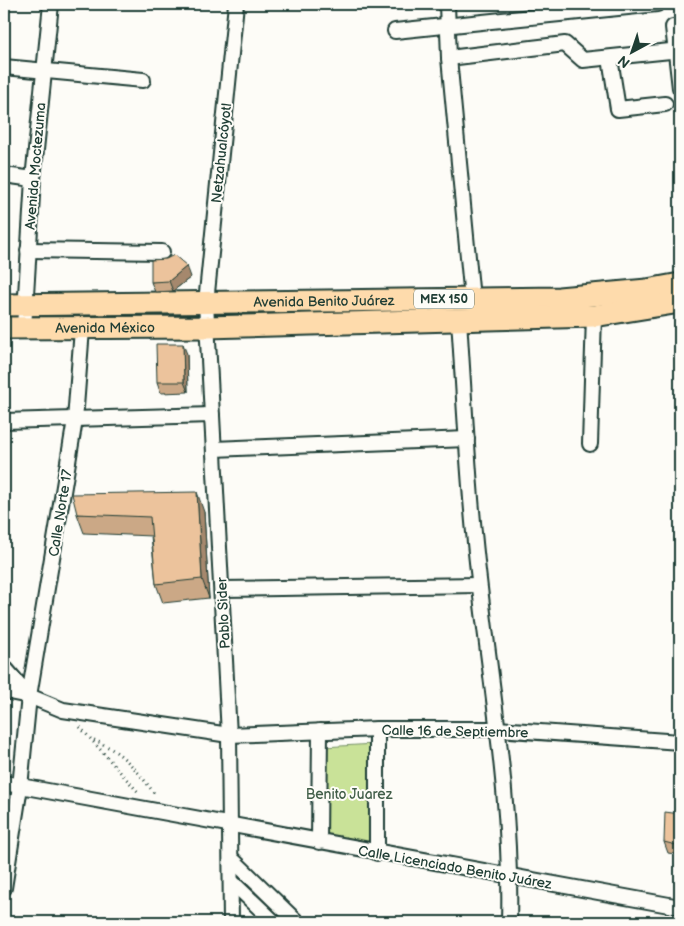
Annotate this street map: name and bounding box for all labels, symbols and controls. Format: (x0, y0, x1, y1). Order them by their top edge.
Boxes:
north arrow (606, 28, 656, 78)
text: N (614, 52, 633, 71)
street label: Avenida Moctezuma (21, 102, 50, 230)
street label: Netzahualcóyotl (208, 102, 235, 204)
road number: MEX 150 (414, 290, 474, 308)
street label: Avenida Benito Juárez (253, 292, 395, 311)
street label: Avenida México (55, 319, 155, 337)
street label: Calle Norte 17 (45, 468, 76, 558)
street label: Pablo Sider (213, 576, 234, 649)
street label: Calle 16 de Septiembre (381, 722, 529, 741)
park label: Benito Juarez (306, 786, 393, 803)
street label: Calle Licenciado Benito Juárez (357, 842, 553, 893)

